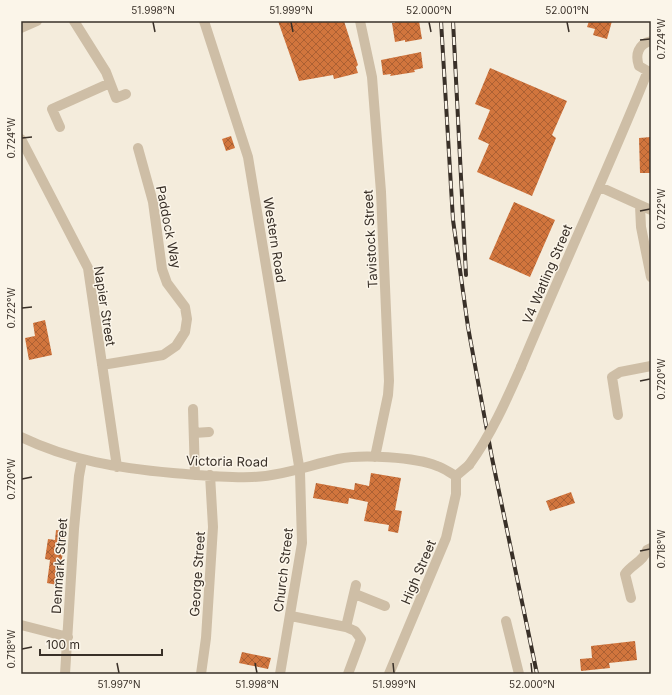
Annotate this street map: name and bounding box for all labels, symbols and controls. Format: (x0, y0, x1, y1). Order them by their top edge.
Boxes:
text: 51.998°N (131, 4, 175, 16)
text: 51.999°N (269, 4, 313, 16)
text: 52.000°N (406, 4, 452, 16)
text: 52.001°N (545, 4, 589, 16)
text: 0.724°W (655, 18, 667, 60)
text: 0.724°W (5, 117, 17, 159)
street label: Paddock Way (153, 184, 185, 270)
text: 0.722°W (655, 188, 667, 230)
street label: Tavistock Street (359, 189, 381, 289)
street label: Western Road (260, 196, 290, 284)
street label: V4 Watling Street (519, 222, 575, 326)
street label: Napier Street (91, 265, 119, 347)
text: 0.722°W (5, 287, 17, 329)
text: 0.720°W (655, 358, 667, 400)
street label: Victoria Road (186, 452, 268, 470)
text: 0.720°W (5, 458, 17, 500)
street label: Denmark Street (48, 518, 70, 614)
street label: Church Street (270, 527, 296, 613)
text: 0.718°W (655, 529, 667, 568)
street label: George Street (186, 531, 208, 617)
street label: High Street (397, 537, 439, 607)
text: 0.718°W (5, 629, 17, 668)
scale bar (40, 631, 162, 657)
text: 100 m (46, 637, 80, 652)
text: 51.997°N (98, 678, 140, 690)
text: 51.998°N (235, 678, 279, 690)
text: 51.999°N (372, 678, 416, 690)
text: 52.000°N (509, 678, 555, 690)

